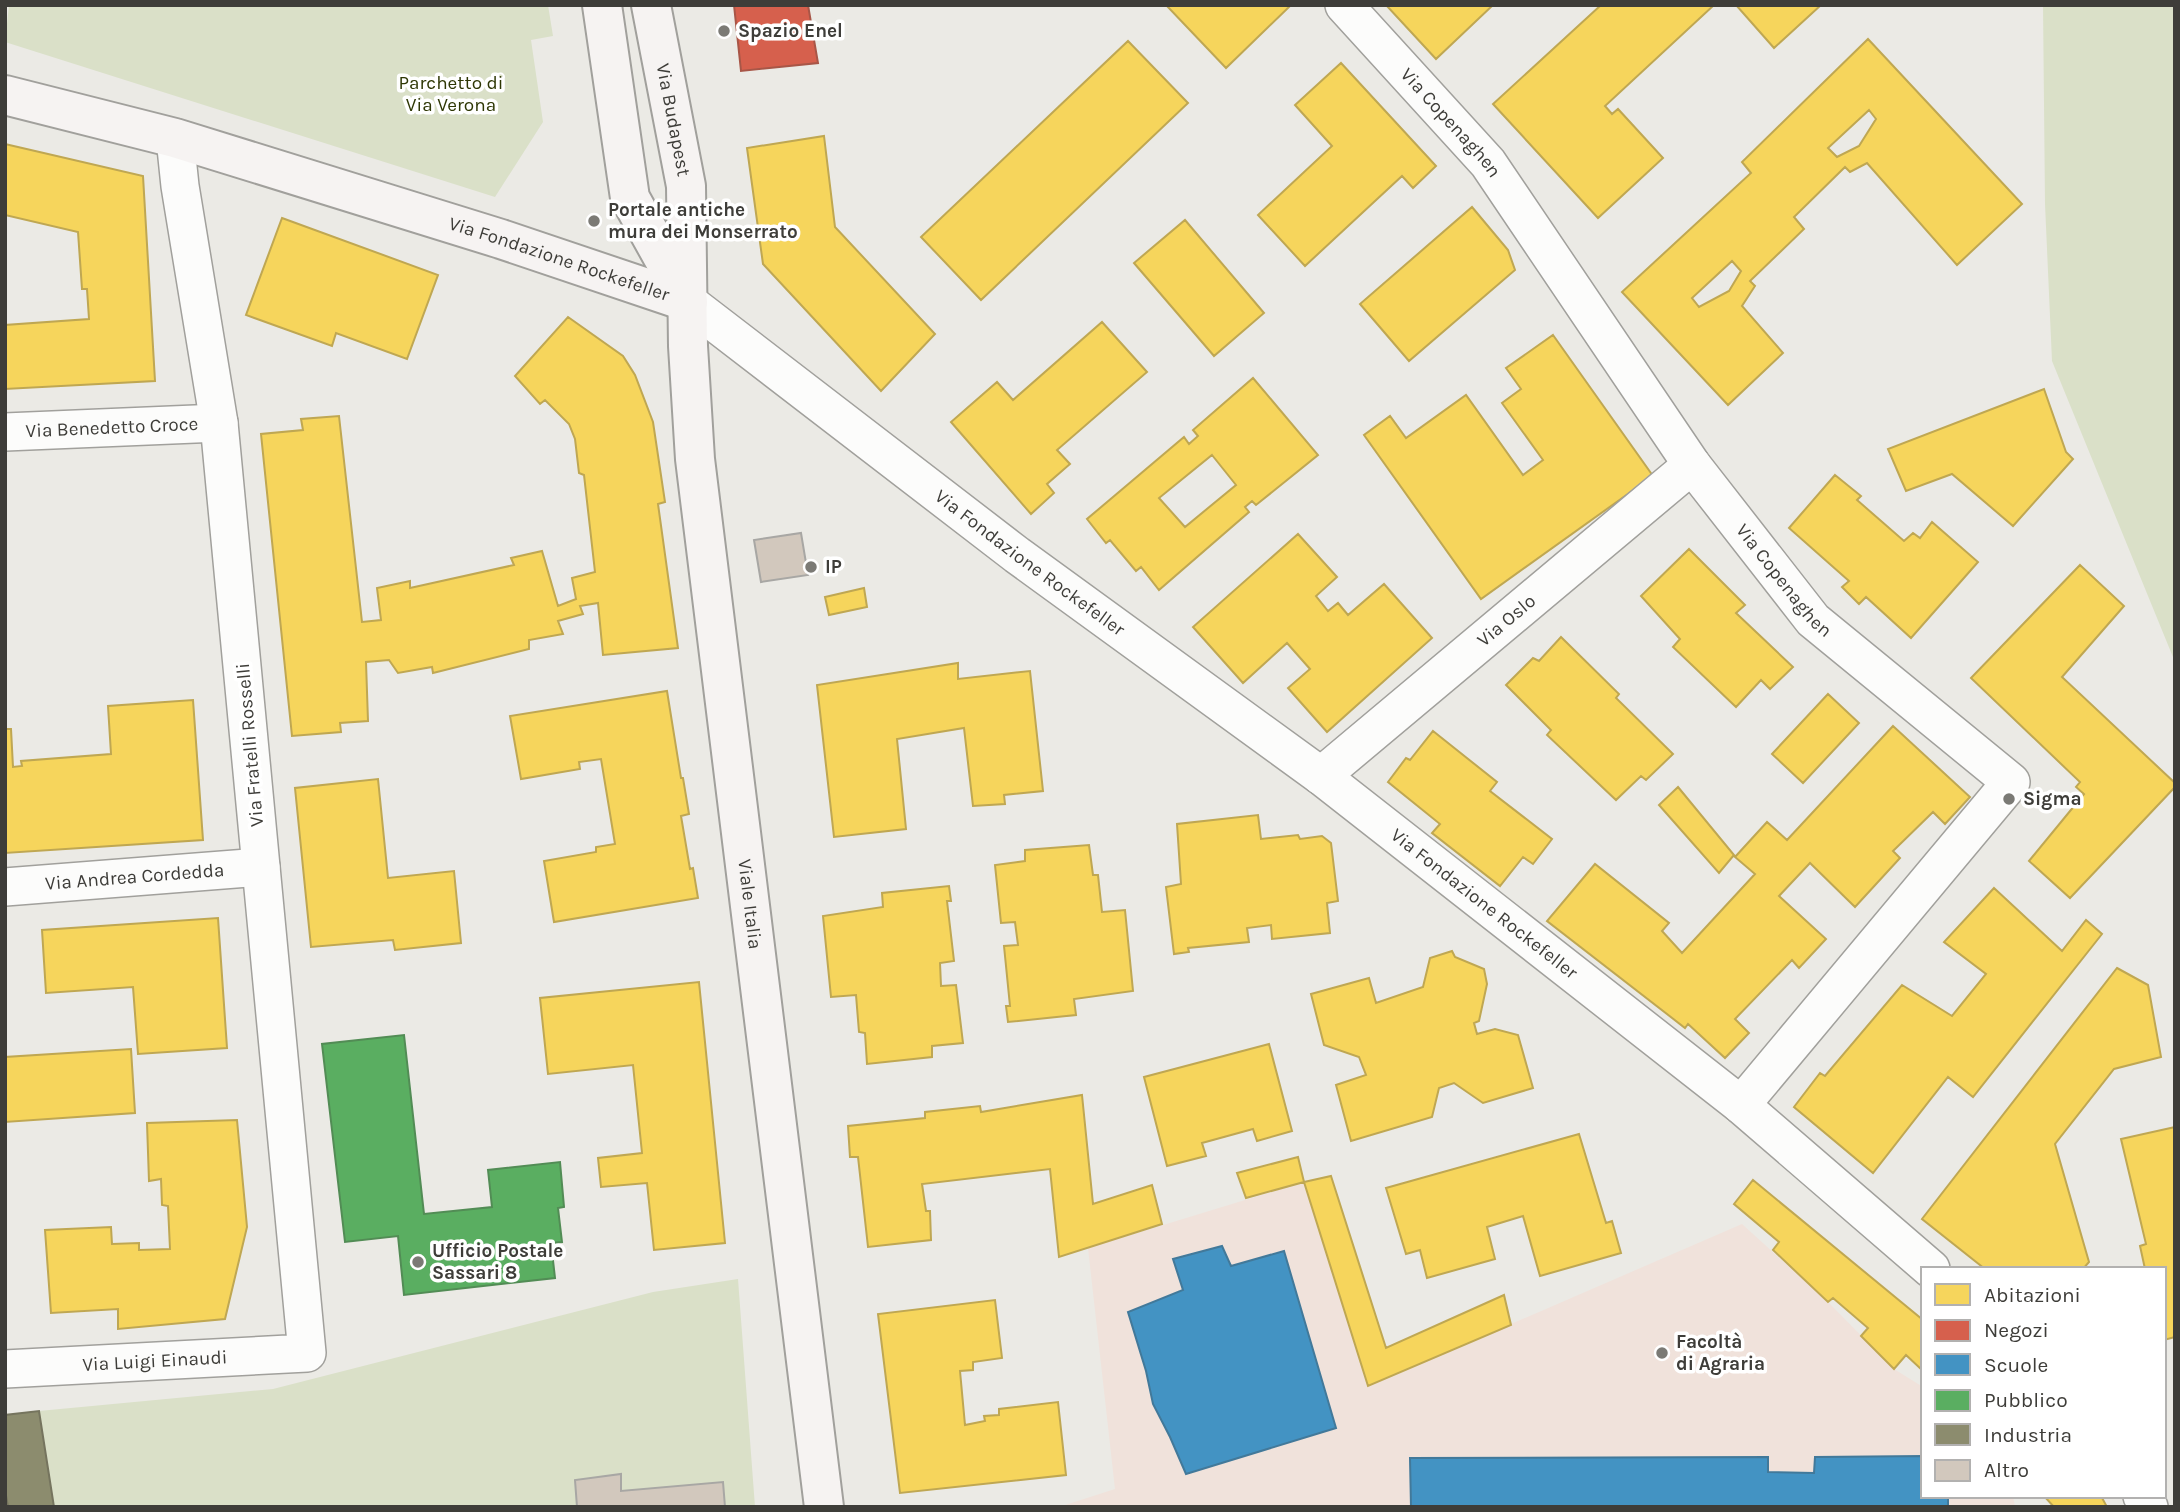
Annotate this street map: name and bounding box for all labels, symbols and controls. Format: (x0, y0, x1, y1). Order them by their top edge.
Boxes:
place label: Spazio Enel (738, 20, 843, 42)
marker: Spazio Enel (716, 23, 732, 39)
street label: Via Budapest (652, 62, 695, 178)
street label: Via Copenaghen (1396, 63, 1506, 182)
park label: Parchetto di Via Verona (399, 72, 503, 116)
place label: Portale antiche mura dei Monserrato (608, 199, 798, 243)
street label: Via Fondazione Rockefeller (446, 212, 672, 306)
marker: Portale antiche mura dei Monserrato (586, 213, 602, 229)
street label: Via Benedetto Croce (25, 413, 199, 442)
street label: Via Fondazione Rockefeller (931, 485, 1129, 641)
street label: Via Copenaghen (1731, 520, 1836, 642)
place label: IP (825, 556, 842, 578)
marker: IP (803, 559, 819, 575)
street label: Via Oslo (1473, 590, 1540, 651)
street label: Via Fratelli Rosselli (232, 662, 268, 828)
place label: Sigma (2023, 788, 2082, 810)
marker: Sigma (2001, 791, 2017, 807)
street label: Via Fondazione Rockefeller (1386, 824, 1582, 984)
street label: Viale Italia (733, 858, 766, 950)
street label: Via Andrea Cordedda (44, 859, 225, 895)
place label: Ufficio Postale Sassari 8 (432, 1240, 563, 1284)
marker: Ufficio Postale Sassari 8 (410, 1254, 426, 1270)
legend (1921, 1267, 2166, 1498)
text: Abitazioni (1984, 1283, 2081, 1307)
text: Negozi (1984, 1318, 2049, 1342)
place label: Facoltà di Agraria (1676, 1331, 1765, 1375)
marker: Facoltà di Agraria (1654, 1345, 1670, 1361)
street label: Via Luigi Einaudi (82, 1346, 228, 1376)
text: Scuole (1984, 1353, 2048, 1377)
text: Pubblico (1984, 1388, 2068, 1412)
text: Industria (1984, 1423, 2072, 1447)
text: Altro (1984, 1458, 2029, 1482)

